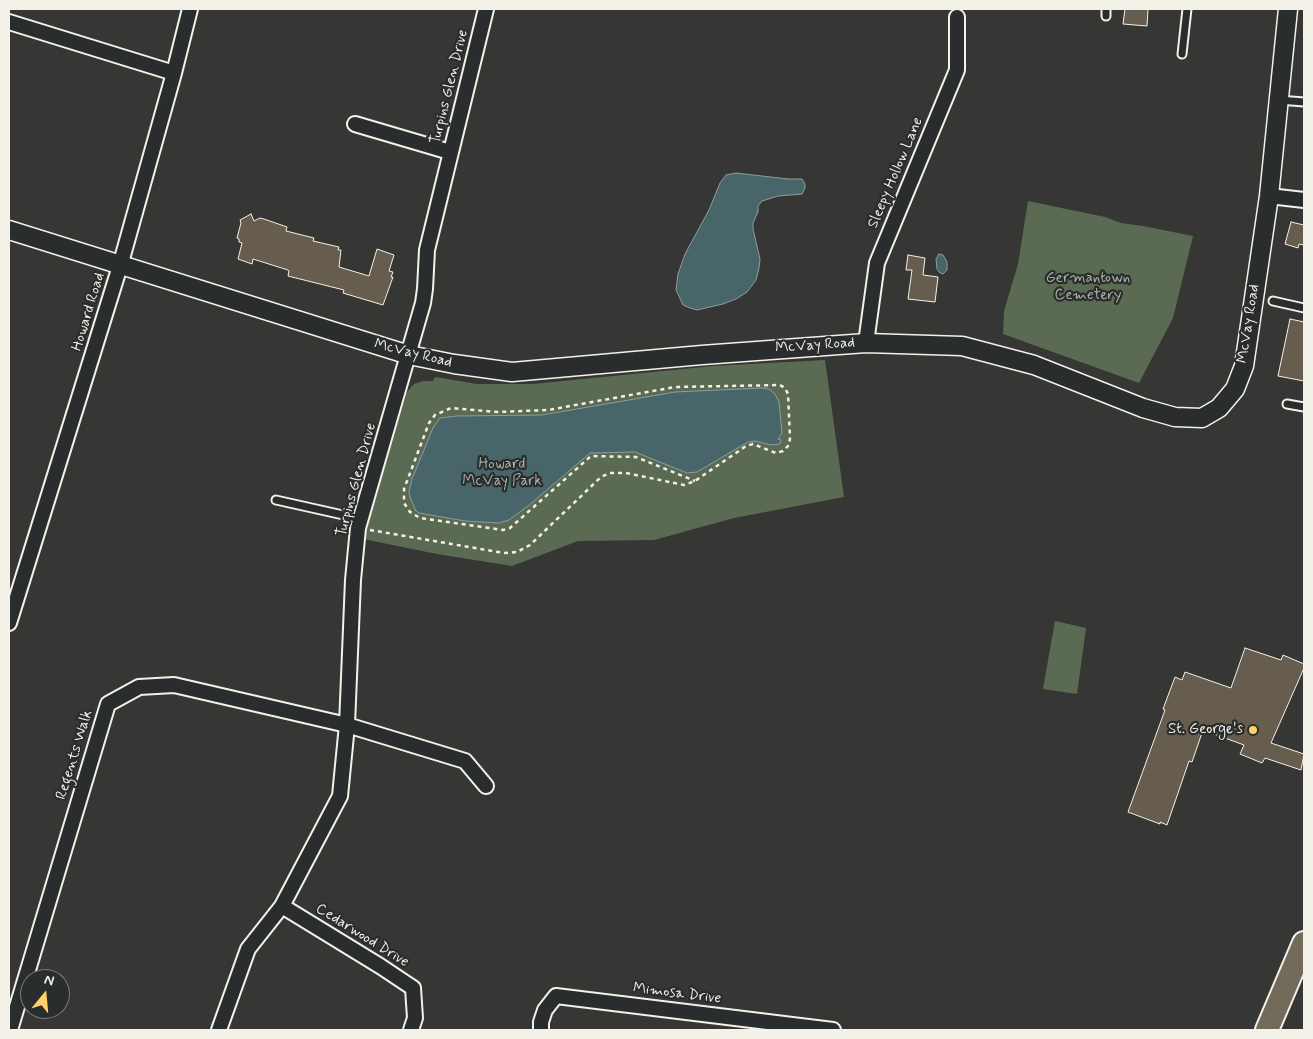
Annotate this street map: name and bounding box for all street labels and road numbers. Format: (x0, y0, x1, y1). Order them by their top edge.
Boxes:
street label: Turpins Glen Drive (427, 28, 473, 146)
street label: Sleepy Hollow Lane (865, 115, 927, 231)
street label: Howard Road (69, 271, 109, 353)
street label: McVay Road (1234, 283, 1264, 365)
street label: McVay Road (775, 334, 855, 358)
street label: McVay Road (372, 336, 454, 372)
street label: Turpins Glen Drive (333, 421, 381, 539)
street label: Regents Walk (53, 708, 97, 802)
street label: Cedarwood Drive (312, 900, 412, 972)
street label: Mimosa Drive (632, 980, 722, 1008)

